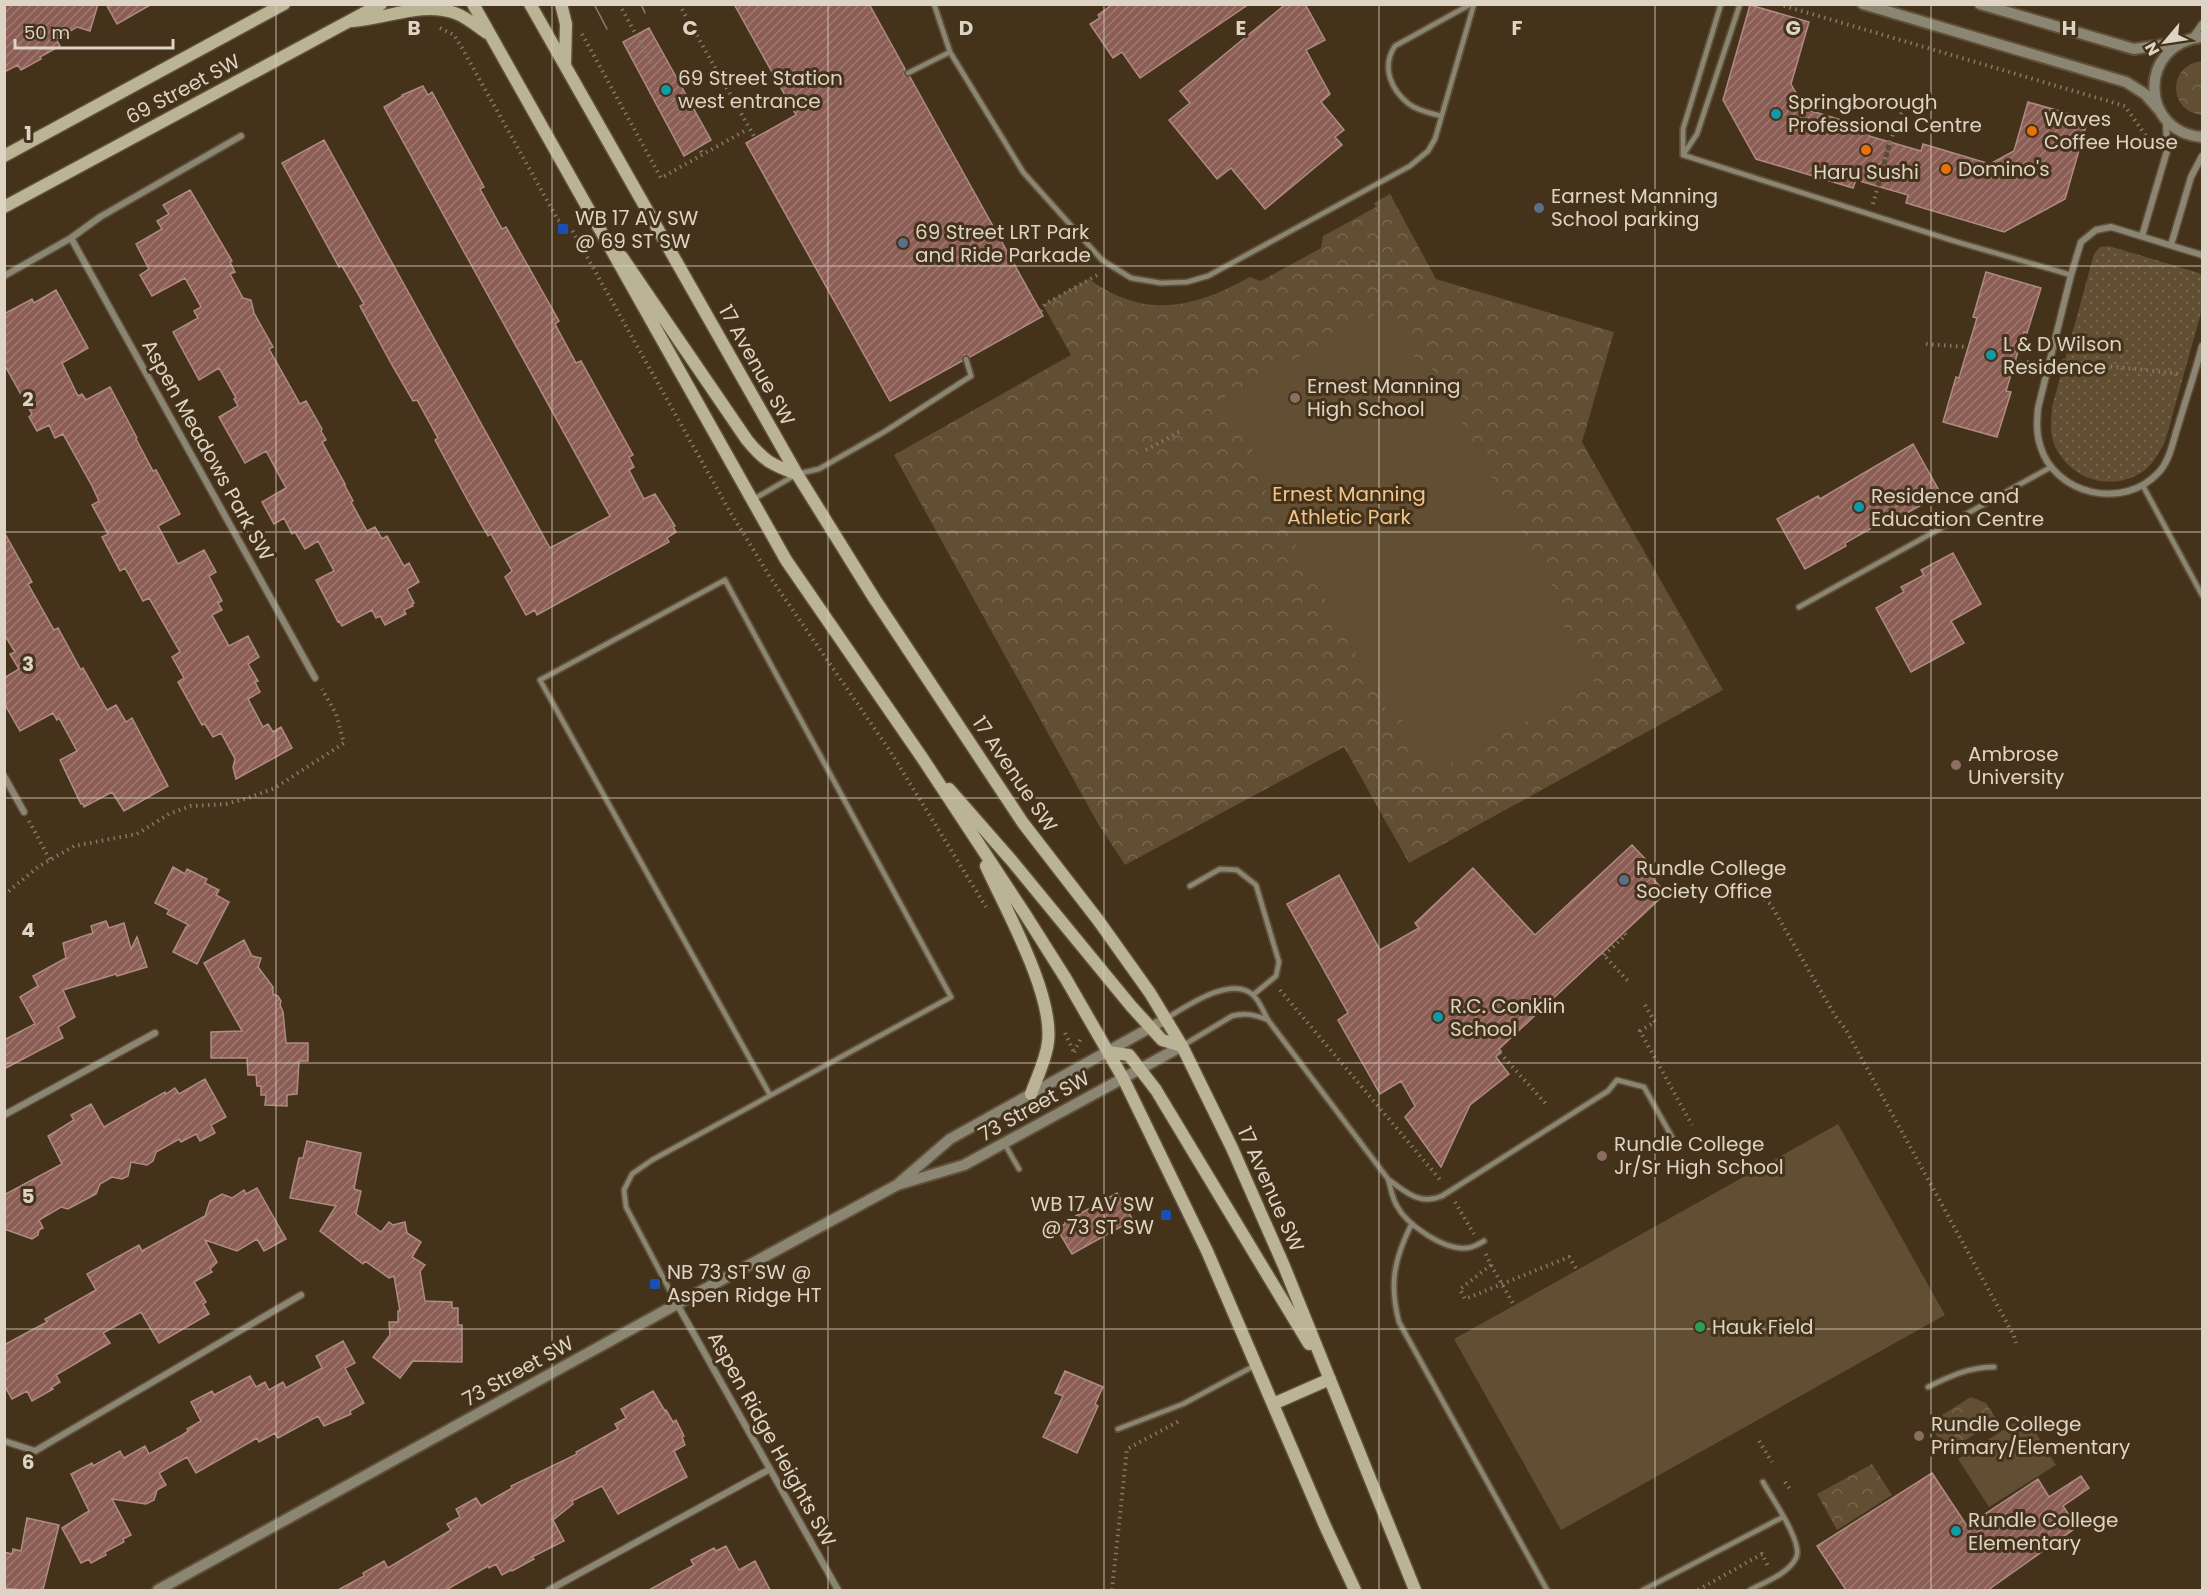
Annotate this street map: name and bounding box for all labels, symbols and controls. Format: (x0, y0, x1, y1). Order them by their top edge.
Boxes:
scale bar (15, 12, 172, 50)
north arrow (2135, 12, 2195, 72)
text: B (407, 14, 421, 42)
text: C (682, 14, 698, 42)
text: D (959, 14, 973, 42)
text: E (1236, 14, 1246, 42)
text: F (1512, 14, 1523, 42)
text: G (1785, 14, 1801, 42)
text: H (2062, 14, 2076, 42)
text: 50 m (24, 20, 70, 45)
text: N (2139, 38, 2165, 60)
street label: 69 Street SW (121, 47, 246, 131)
place label: 69 Street Station west entrance (678, 64, 843, 115)
marker: 69 Street Station west entrance (659, 83, 673, 97)
place label: Springborough Professional Centre (1788, 88, 1982, 139)
place label: Waves Coffee House (2044, 105, 2178, 156)
marker: Springborough Professional Centre (1769, 107, 1783, 121)
text: 1 (24, 119, 32, 147)
marker: Waves Coffee House (2025, 124, 2039, 138)
marker: Haru Sushi (1859, 143, 1873, 157)
place label: Domino's (1958, 155, 2050, 183)
place label: Haru Sushi (1813, 158, 1919, 186)
marker: Domino's (1939, 162, 1953, 176)
place label: Earnest Manning School parking (1551, 182, 1718, 233)
marker: Earnest Manning School parking (1532, 201, 1546, 215)
place label: WB 17 AV SW @ 69 ST SW (575, 204, 699, 255)
place label: 69 Street LRT Park and Ride Parkade (915, 218, 1091, 269)
marker: WB 17 AV SW @ 69 ST SW (556, 222, 570, 236)
marker: 69 Street LRT Park and Ride Parkade (896, 236, 910, 250)
street label: 17 Avenue SW (712, 299, 802, 431)
place label: L & D Wilson Residence (2003, 330, 2122, 381)
street label: Aspen Meadows Park SW (135, 334, 281, 566)
marker: L & D Wilson Residence (1984, 348, 1998, 362)
place label: Ernest Manning High School (1307, 372, 1461, 423)
text: 2 (22, 385, 34, 413)
marker: Ernest Manning High School (1288, 391, 1302, 405)
park label: Ernest Manning Athletic Park (1272, 480, 1426, 531)
place label: Residence and Education Centre (1871, 482, 2044, 533)
marker: Residence and Education Centre (1852, 500, 1866, 514)
text: 3 (22, 650, 34, 678)
street label: 17 Avenue SW (966, 710, 1064, 838)
place label: Ambrose University (1968, 740, 2064, 791)
marker: Ambrose University (1949, 758, 1963, 772)
place label: Rundle College Society Office (1636, 854, 1786, 905)
marker: Rundle College Society Office (1617, 873, 1631, 887)
text: 4 (21, 916, 35, 944)
place label: R.C. Conklin School (1450, 992, 1565, 1043)
marker: R.C. Conklin School (1431, 1010, 1445, 1024)
street label: 73 Street SW (973, 1064, 1095, 1148)
street label: 17 Avenue SW (1231, 1122, 1311, 1256)
place label: Rundle College Jr/Sr High School (1614, 1130, 1784, 1181)
marker: Rundle College Jr/Sr High School (1595, 1149, 1609, 1163)
text: 5 (22, 1182, 35, 1210)
place label: WB 17 AV SW @ 73 ST SW (1031, 1190, 1154, 1241)
marker: WB 17 AV SW @ 73 ST SW (1159, 1208, 1173, 1222)
place label: NB 73 ST SW @ Aspen Ridge HT (667, 1258, 822, 1309)
marker: NB 73 ST SW @ Aspen Ridge HT (648, 1277, 662, 1291)
place label: Hauk Field (1712, 1313, 1814, 1341)
marker: Hauk Field (1693, 1320, 1707, 1334)
street label: Aspen Ridge Heights SW (701, 1327, 843, 1552)
street label: 73 Street SW (457, 1329, 579, 1413)
place label: Rundle College Primary/Elementary (1931, 1410, 2130, 1461)
marker: Rundle College Primary/Elementary (1912, 1429, 1926, 1443)
text: 6 (22, 1448, 34, 1476)
place label: Rundle College Elementary (1968, 1506, 2118, 1557)
marker: Rundle College Elementary (1949, 1524, 1963, 1538)

